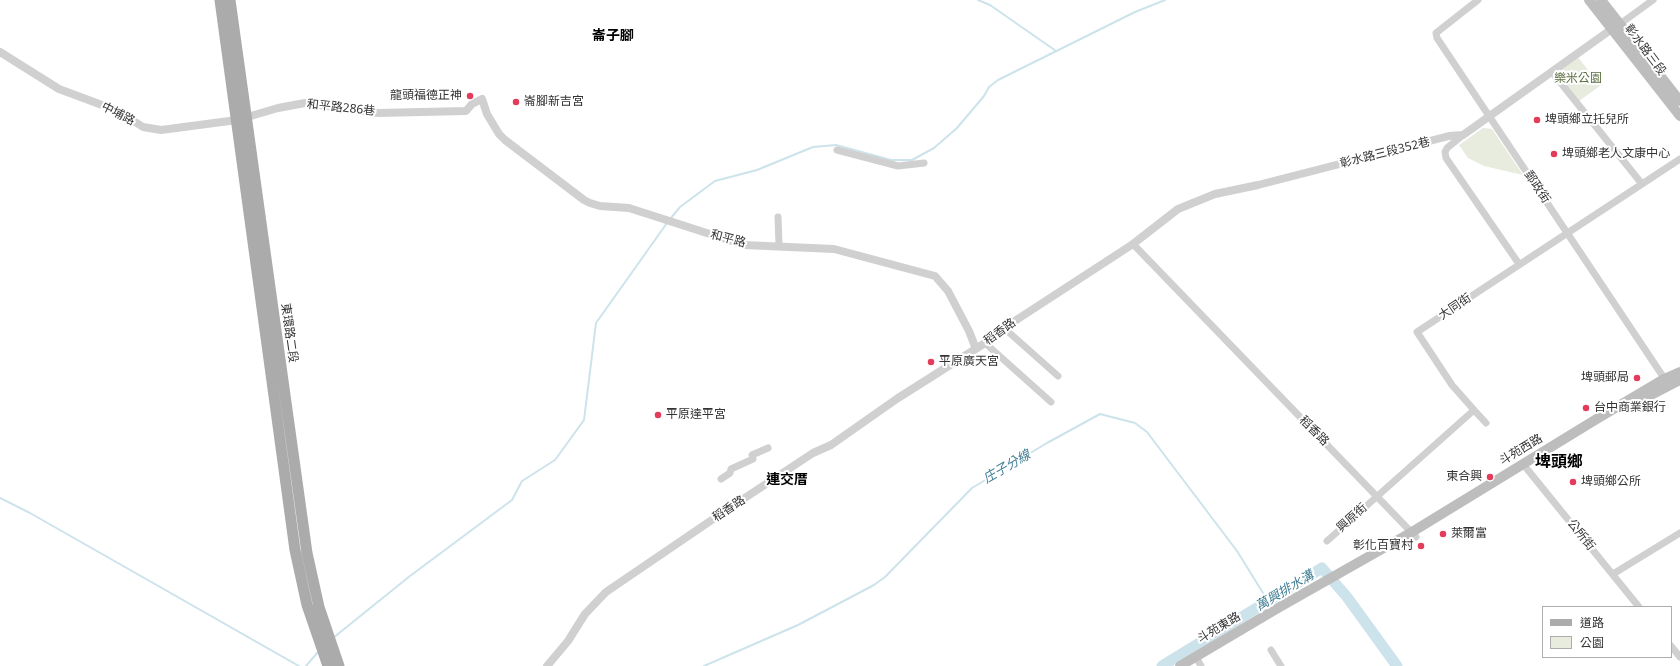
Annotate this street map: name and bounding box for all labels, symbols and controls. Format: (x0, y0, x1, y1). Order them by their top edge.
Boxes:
street label: 彰水路三段 (1621, 22, 1669, 78)
district label: 崙子腳 (592, 28, 634, 44)
park label: 樂米公園 (1554, 72, 1602, 86)
place label: 龍頭福德正神 (390, 89, 462, 103)
marker: 龍頭福德正神 (465, 91, 475, 101)
place label: 崙腳新吉宮 (524, 95, 584, 109)
street label: 和平路286巷 (306, 97, 376, 119)
marker: 崙腳新吉宮 (511, 97, 521, 107)
street label: 中埔路 (99, 99, 137, 129)
place label: 埤頭鄉立托兒所 (1545, 113, 1629, 127)
marker: 埤頭鄉立托兒所 (1532, 115, 1542, 125)
street label: 彰水路三段352巷 (1338, 135, 1432, 171)
place label: 埤頭鄉老人文康中心 (1562, 147, 1670, 161)
marker: 埤頭鄉老人文康中心 (1549, 149, 1559, 159)
street label: 郵政街 (1521, 168, 1553, 206)
street label: 和平路 (709, 227, 747, 251)
street label: 大同街 (1436, 291, 1474, 323)
street label: 東環路二段 (278, 302, 300, 364)
street label: 稻香路 (981, 316, 1019, 348)
place label: 平原廣天宮 (939, 355, 999, 369)
marker: 平原廣天宮 (926, 357, 936, 367)
place label: 埤頭郵局 (1581, 371, 1629, 385)
marker: 埤頭郵局 (1632, 373, 1642, 383)
place label: 台中商業銀行 (1594, 401, 1666, 415)
marker: 台中商業銀行 (1581, 403, 1591, 413)
place label: 平原達平宮 (666, 408, 726, 422)
marker: 平原達平宮 (653, 410, 663, 420)
street label: 稻香路 (1296, 413, 1332, 449)
street label: 斗苑西路 (1497, 431, 1545, 469)
water label: 庄子分線 (981, 447, 1033, 487)
district label: 埤頭鄉 (1535, 452, 1583, 472)
place label: 東合興 (1446, 470, 1482, 484)
district label: 連交厝 (766, 472, 808, 488)
marker: 東合興 (1485, 472, 1495, 482)
place label: 埤頭鄉公所 (1581, 475, 1641, 489)
marker: 埤頭鄉公所 (1568, 477, 1578, 487)
street label: 稻香路 (710, 493, 748, 525)
street label: 興原街 (1334, 501, 1370, 535)
street label: 公所街 (1564, 516, 1598, 554)
place label: 萊爾富 (1451, 527, 1487, 541)
marker: 萊爾富 (1438, 529, 1448, 539)
place label: 彰化百寶村 (1353, 539, 1413, 553)
marker: 彰化百寶村 (1416, 541, 1426, 551)
water label: 萬興排水溝 (1253, 568, 1317, 614)
legend (1542, 606, 1672, 658)
street label: 斗苑東路 (1195, 609, 1243, 647)
text: 道路 (1580, 614, 1604, 631)
text: 公園 (1580, 634, 1604, 651)

